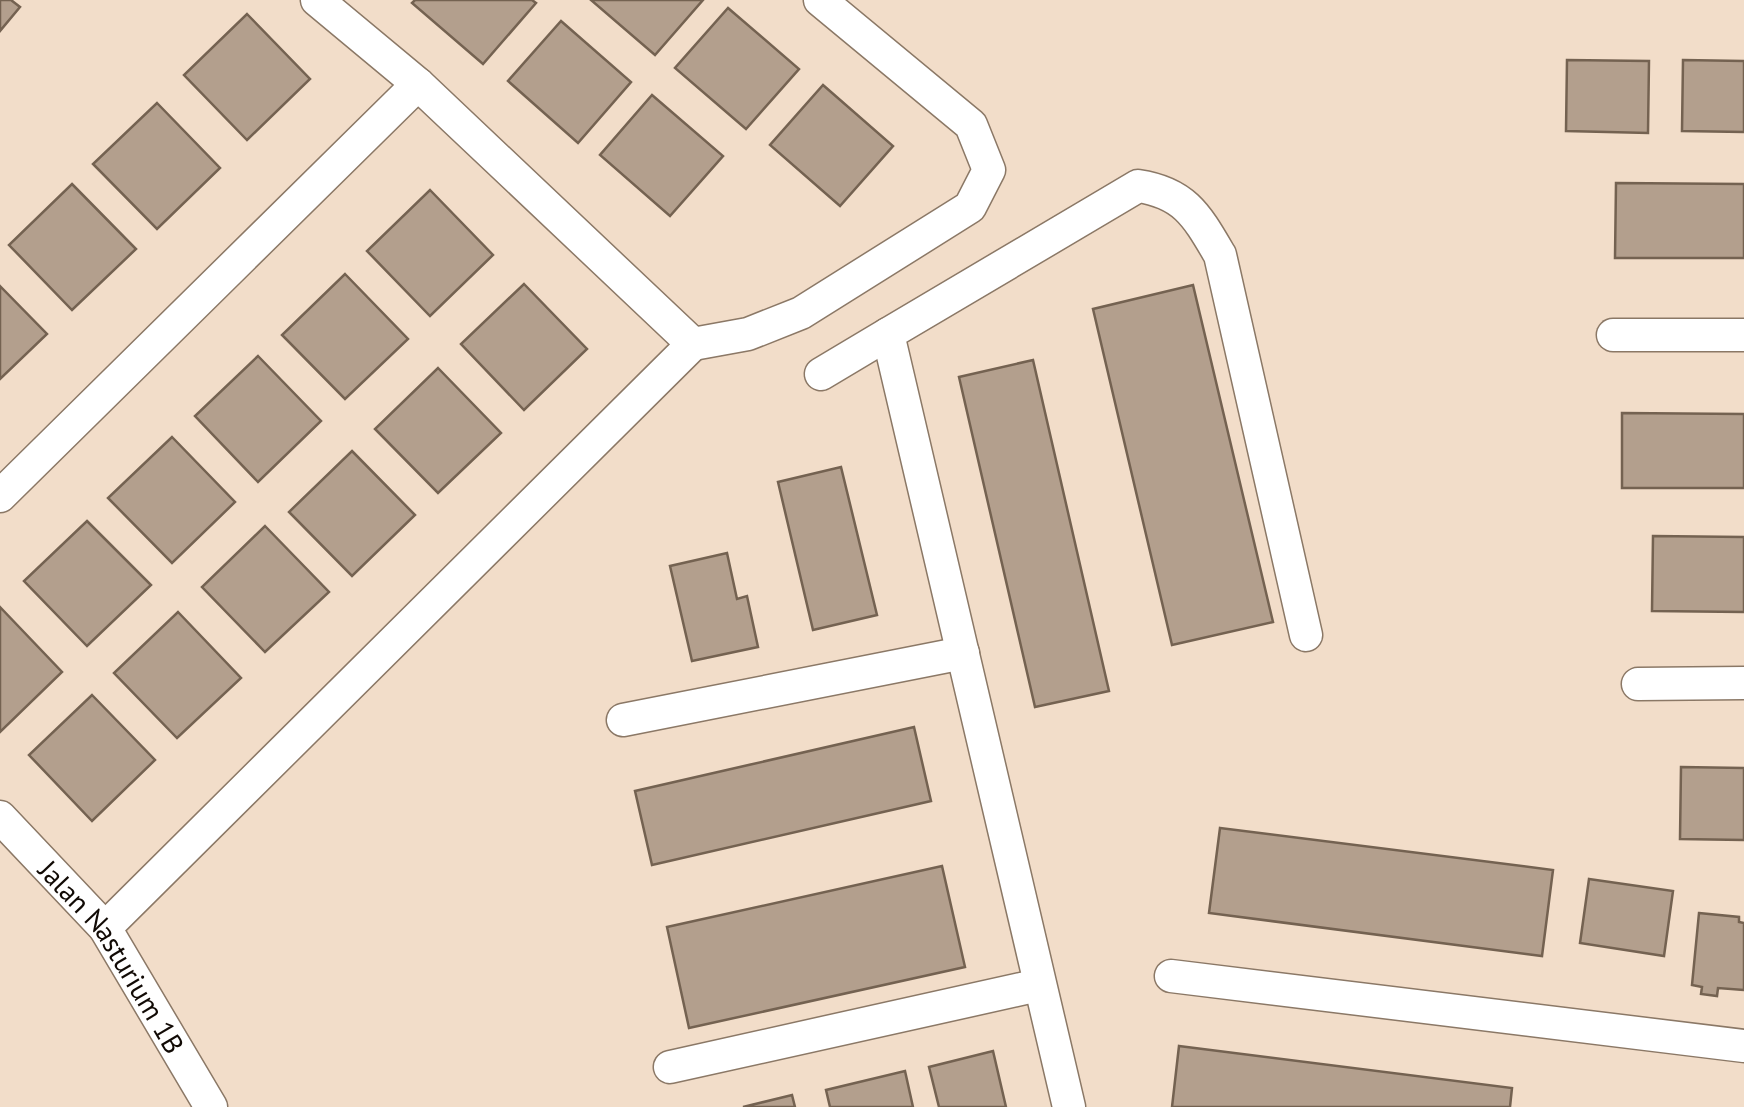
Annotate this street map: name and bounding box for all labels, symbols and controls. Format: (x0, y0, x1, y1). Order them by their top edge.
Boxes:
street label: Jalan Nasturium 1B (31, 851, 193, 1060)

